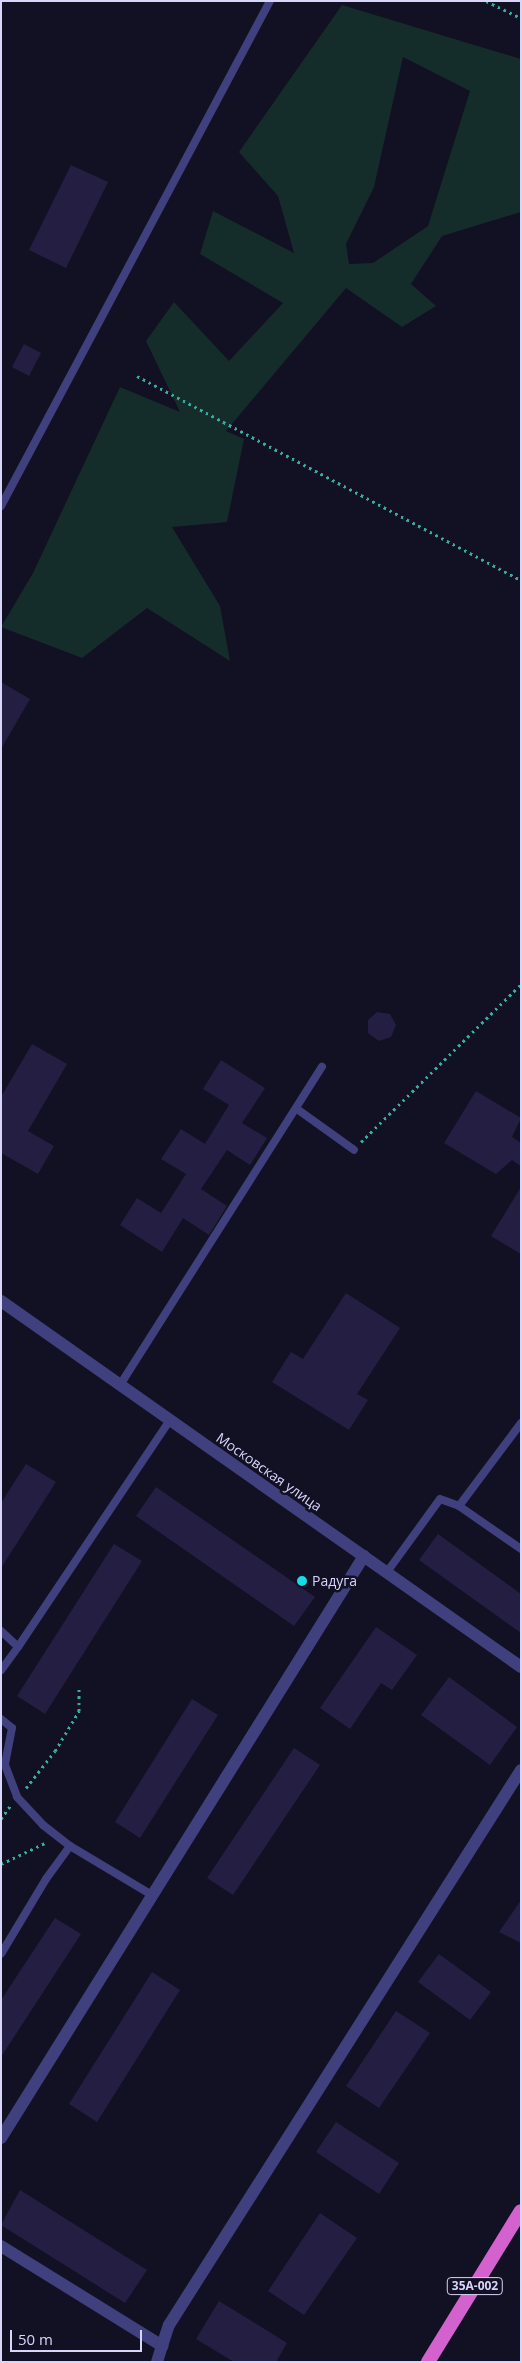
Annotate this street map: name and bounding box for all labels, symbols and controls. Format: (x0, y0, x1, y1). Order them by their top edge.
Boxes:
street label: Московская улица (213, 1429, 325, 1515)
place label: Радуга (312, 1573, 357, 1589)
marker: Радуга (296, 1575, 308, 1587)
road number: 35А-002 (446, 2276, 504, 2296)
scale bar (12, 2320, 145, 2352)
text: 50 m (18, 2329, 53, 2349)

